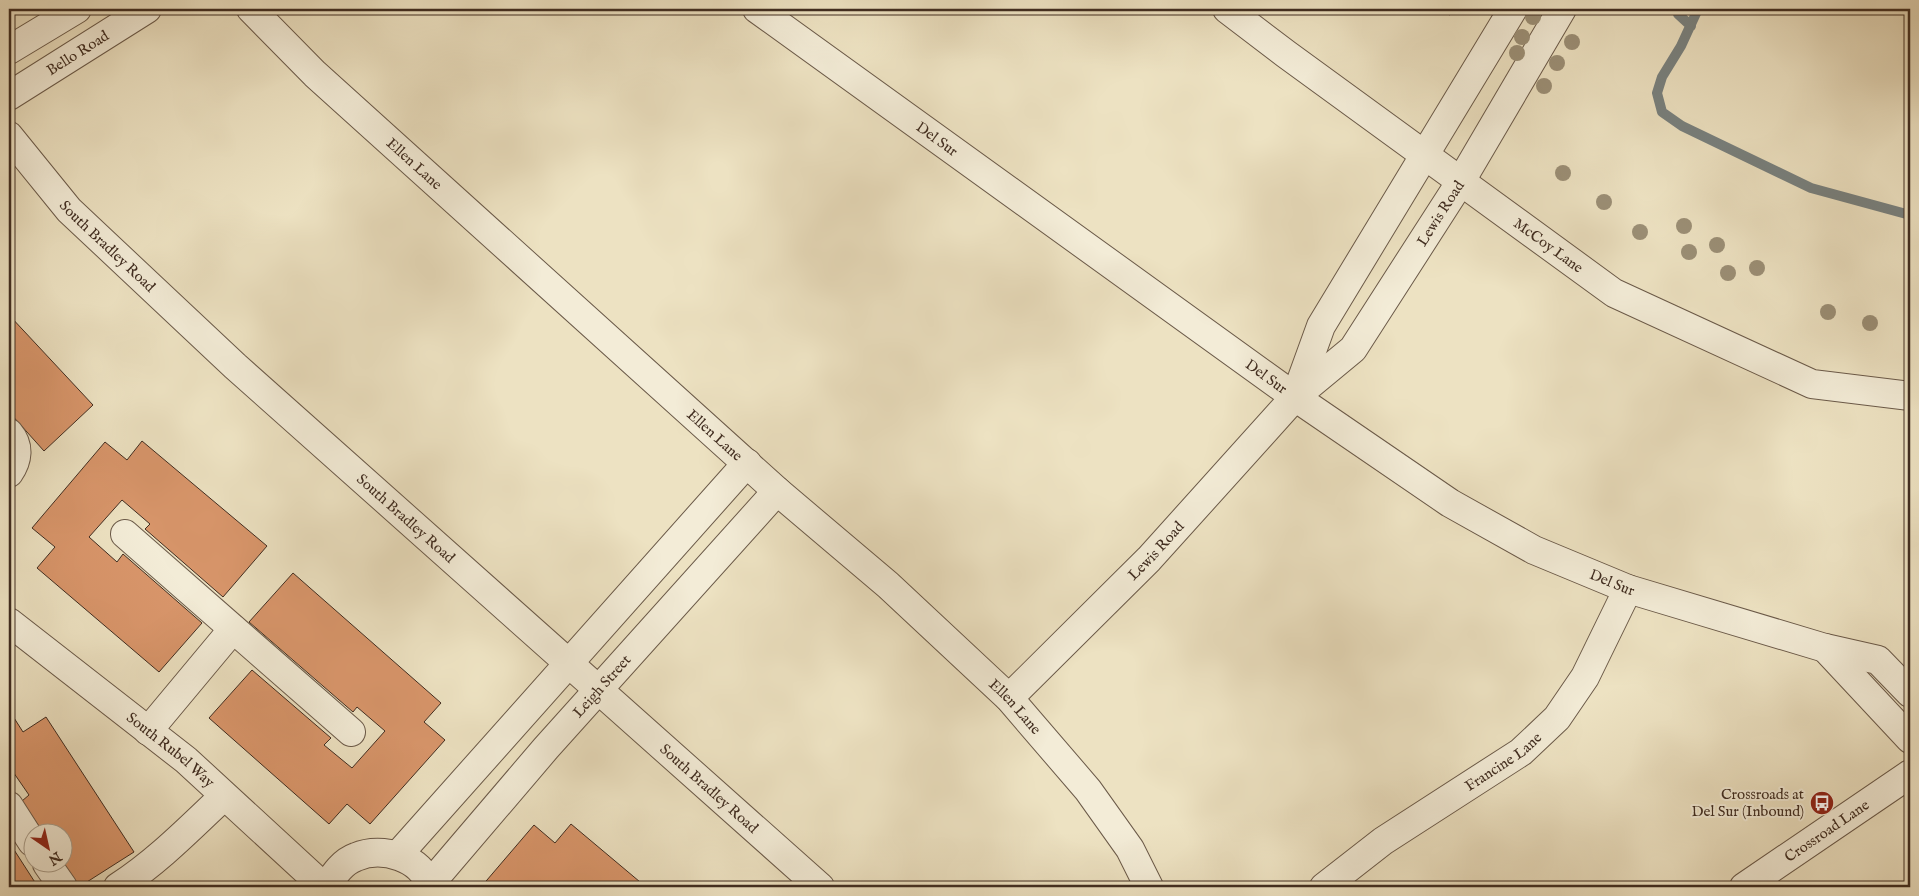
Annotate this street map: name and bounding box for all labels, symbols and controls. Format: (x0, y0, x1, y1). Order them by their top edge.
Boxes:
street label: Bello Road (43, 25, 113, 80)
street label: Del Sur (912, 117, 962, 161)
street label: Ellen Lane (382, 134, 446, 194)
street label: Lewis Road (1412, 176, 1469, 250)
street label: South Bradley Road (55, 196, 160, 297)
street label: McCoy Lane (1510, 213, 1587, 277)
street label: Del Sur (1242, 355, 1291, 398)
street label: Ellen Lane (683, 405, 747, 465)
street label: South Bradley Road (353, 469, 460, 568)
street label: Lewis Road (1124, 516, 1189, 584)
street label: Del Sur (1587, 565, 1637, 600)
street label: Leigh Street (568, 651, 635, 722)
street label: Ellen Lane (985, 675, 1045, 738)
street label: South Rubel Way (123, 708, 219, 792)
street label: Francine Lane (1461, 728, 1546, 795)
street label: South Bradley Road (656, 739, 763, 838)
place label: Crossroads at Del Sur (Inbound) (1692, 785, 1804, 821)
bus stop icon: Crossroads at Del Sur (Inbound) (1809, 790, 1835, 816)
street label: Crossroad Lane (1781, 795, 1873, 866)
north arrow (22, 824, 72, 874)
text: N (45, 847, 66, 869)

